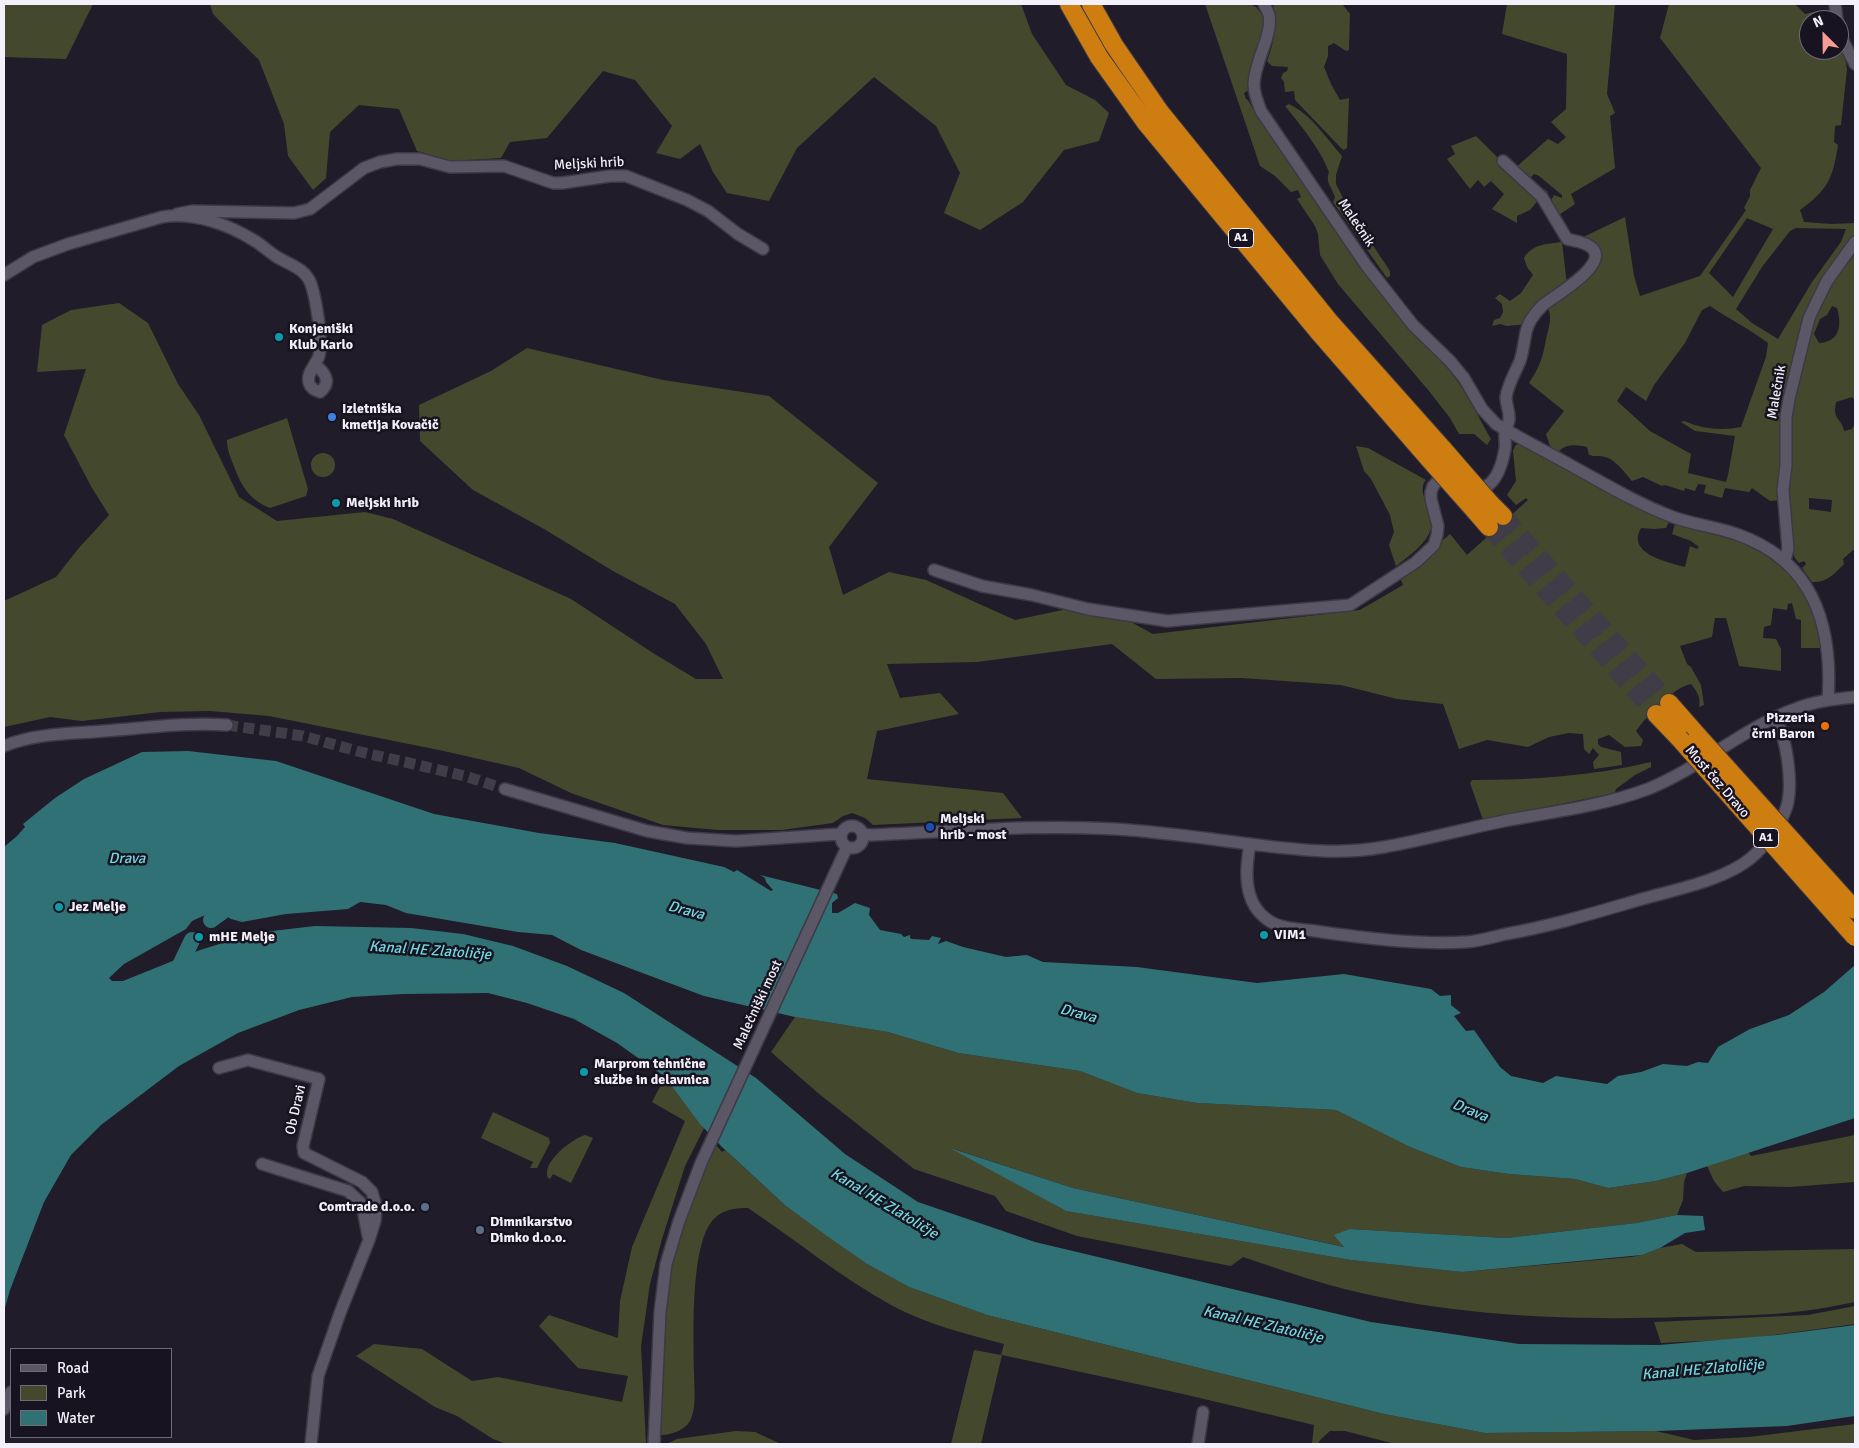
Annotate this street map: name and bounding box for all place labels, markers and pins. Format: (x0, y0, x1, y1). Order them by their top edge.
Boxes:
place label: Konjeniški Klub Karlo (289, 321, 353, 354)
marker: Konjeniški Klub Karlo (273, 331, 285, 343)
place label: Izletniška kmetija Kovačič (342, 401, 439, 434)
marker: Izletniška kmetija Kovačič (326, 411, 338, 423)
place label: Meljski hrib (346, 495, 419, 511)
marker: Meljski hrib (330, 497, 342, 509)
place label: Pizzeria črni Baron (1752, 710, 1815, 742)
marker: Pizzeria črni Baron (1819, 720, 1831, 732)
place label: Meljski hrib - most (940, 811, 1007, 844)
marker: Meljski hrib - most (924, 821, 936, 833)
place label: Jez Melje (69, 899, 126, 915)
marker: Jez Melje (53, 901, 65, 913)
place label: VIM1 (1274, 927, 1306, 943)
place label: mHE Melje (209, 929, 275, 945)
marker: VIM1 (1258, 929, 1270, 941)
marker: mHE Melje (193, 931, 205, 943)
place label: Marprom tehnične službe in delavnica (594, 1056, 709, 1088)
marker: Marprom tehnične službe in delavnica (578, 1066, 590, 1078)
place label: Comtrade d.o.o. (319, 1199, 415, 1215)
marker: Comtrade d.o.o. (419, 1201, 431, 1213)
place label: Dimnikarstvo Dimko d.o.o. (490, 1214, 572, 1246)
marker: Dimnikarstvo Dimko d.o.o. (474, 1224, 486, 1236)

